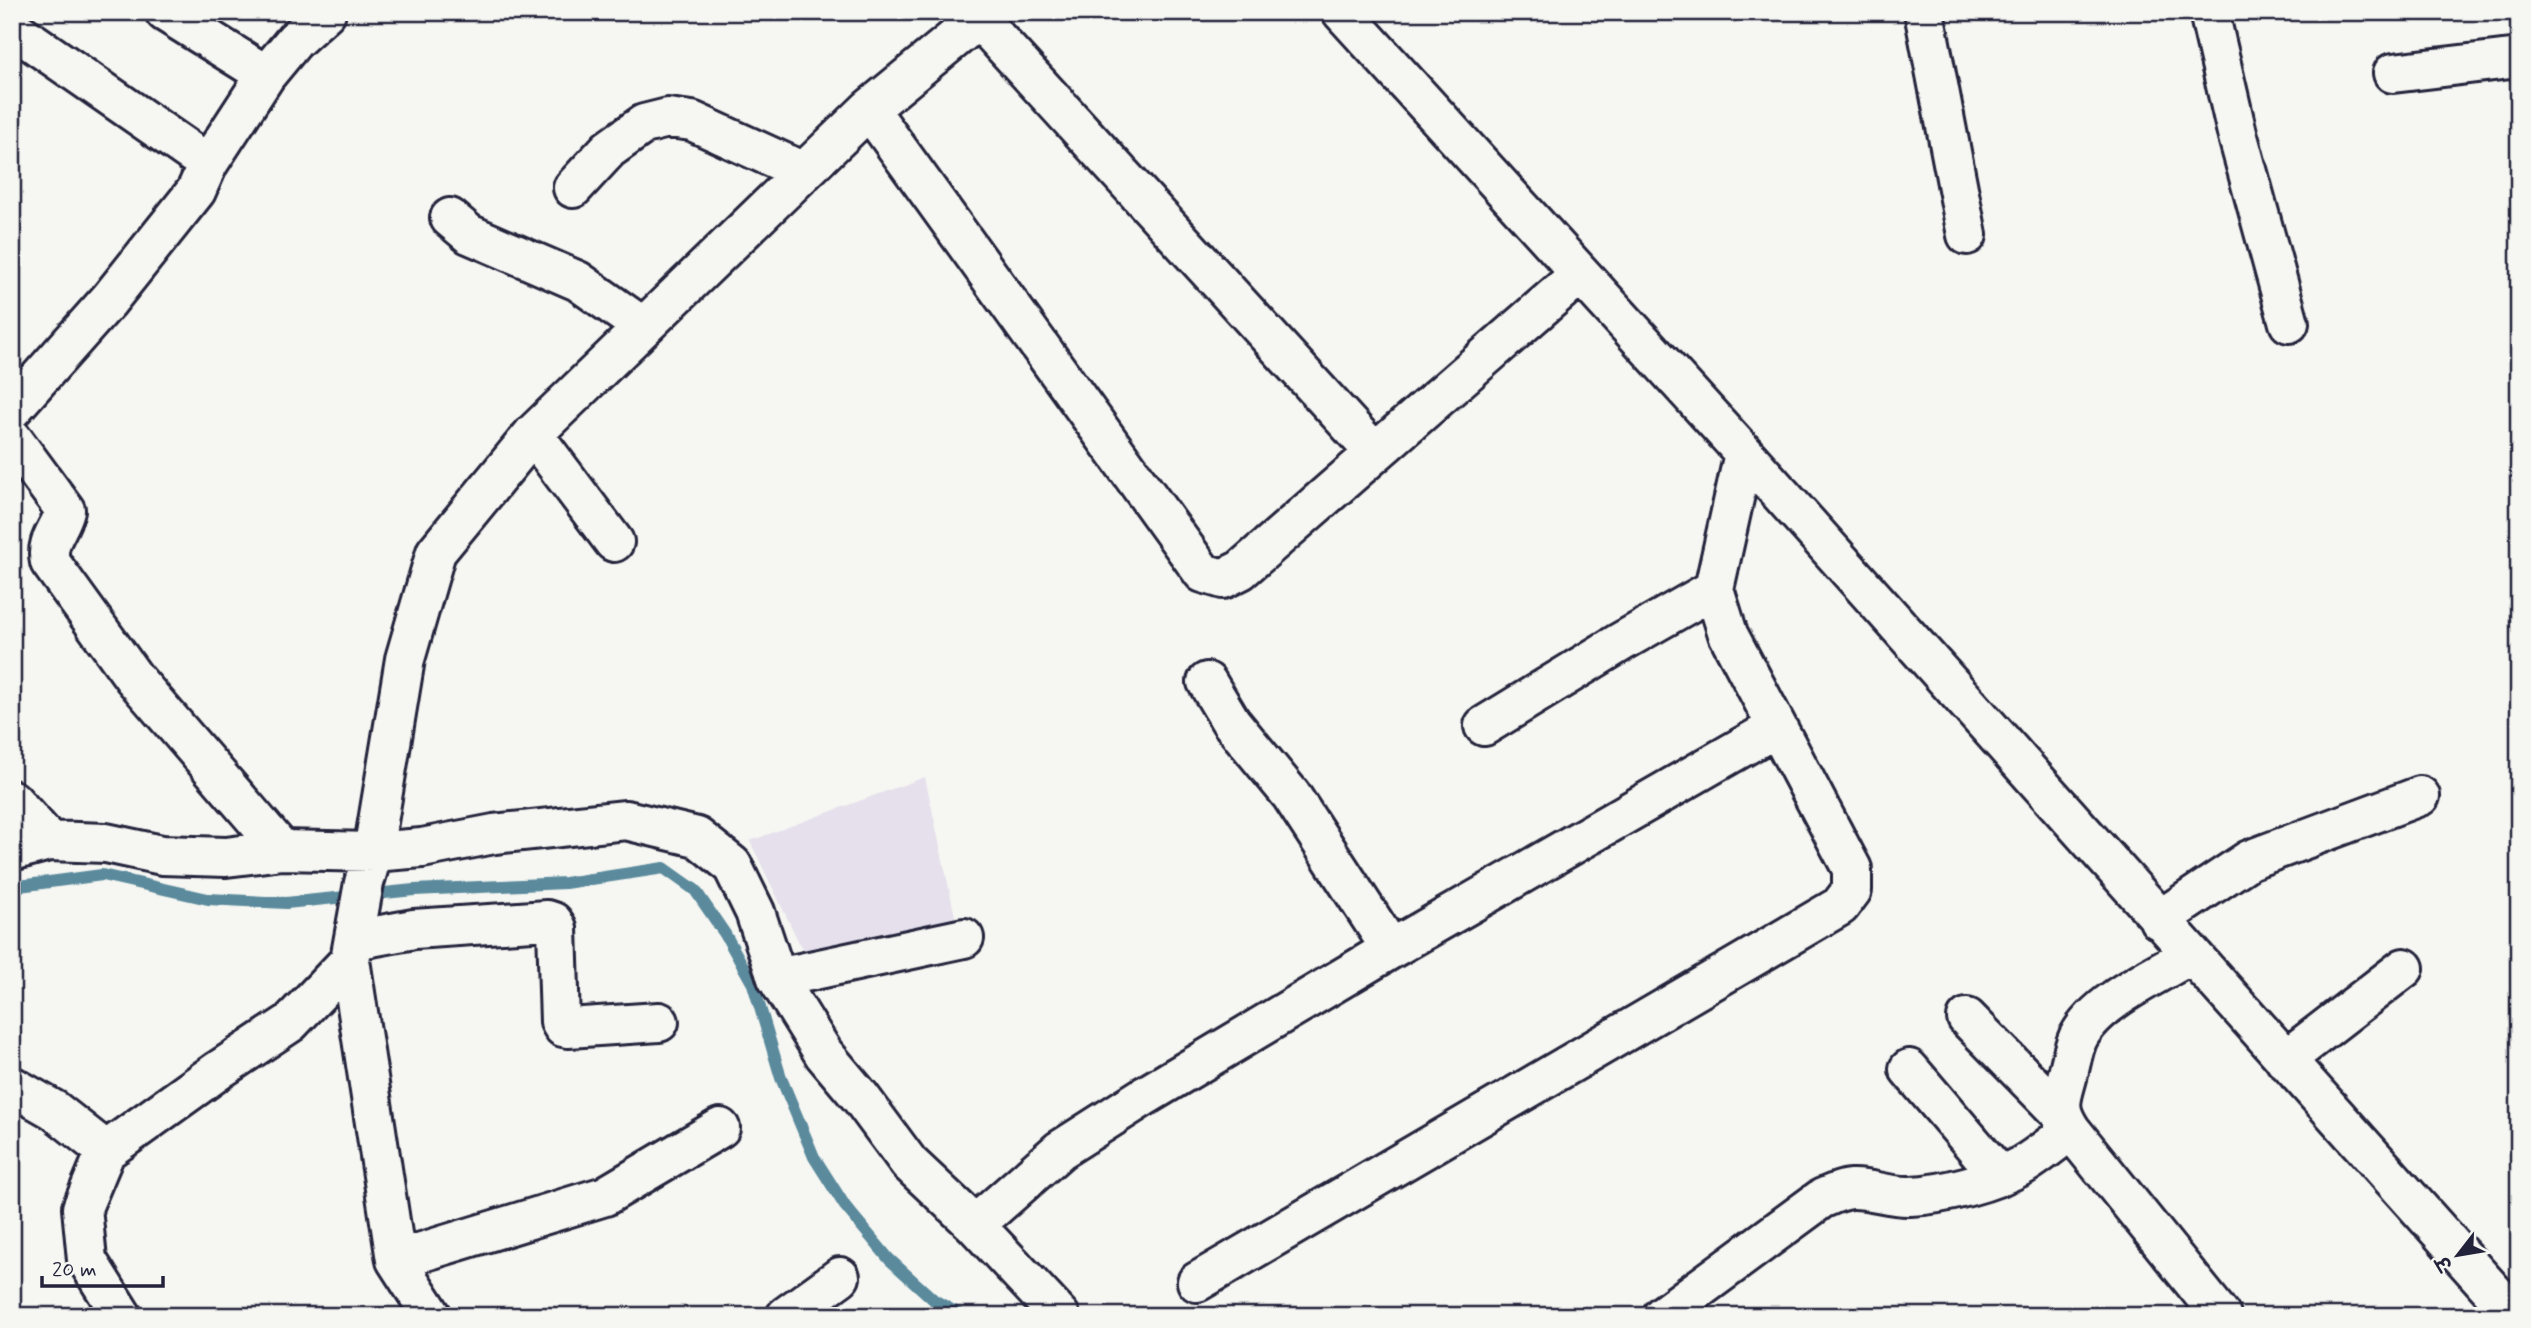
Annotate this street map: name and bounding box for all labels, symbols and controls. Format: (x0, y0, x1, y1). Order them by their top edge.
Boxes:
north arrow (2422, 1220, 2492, 1290)
scale bar (42, 1244, 163, 1288)
text: उ (2430, 1249, 2460, 1277)
text: 20 m (52, 1256, 97, 1284)

